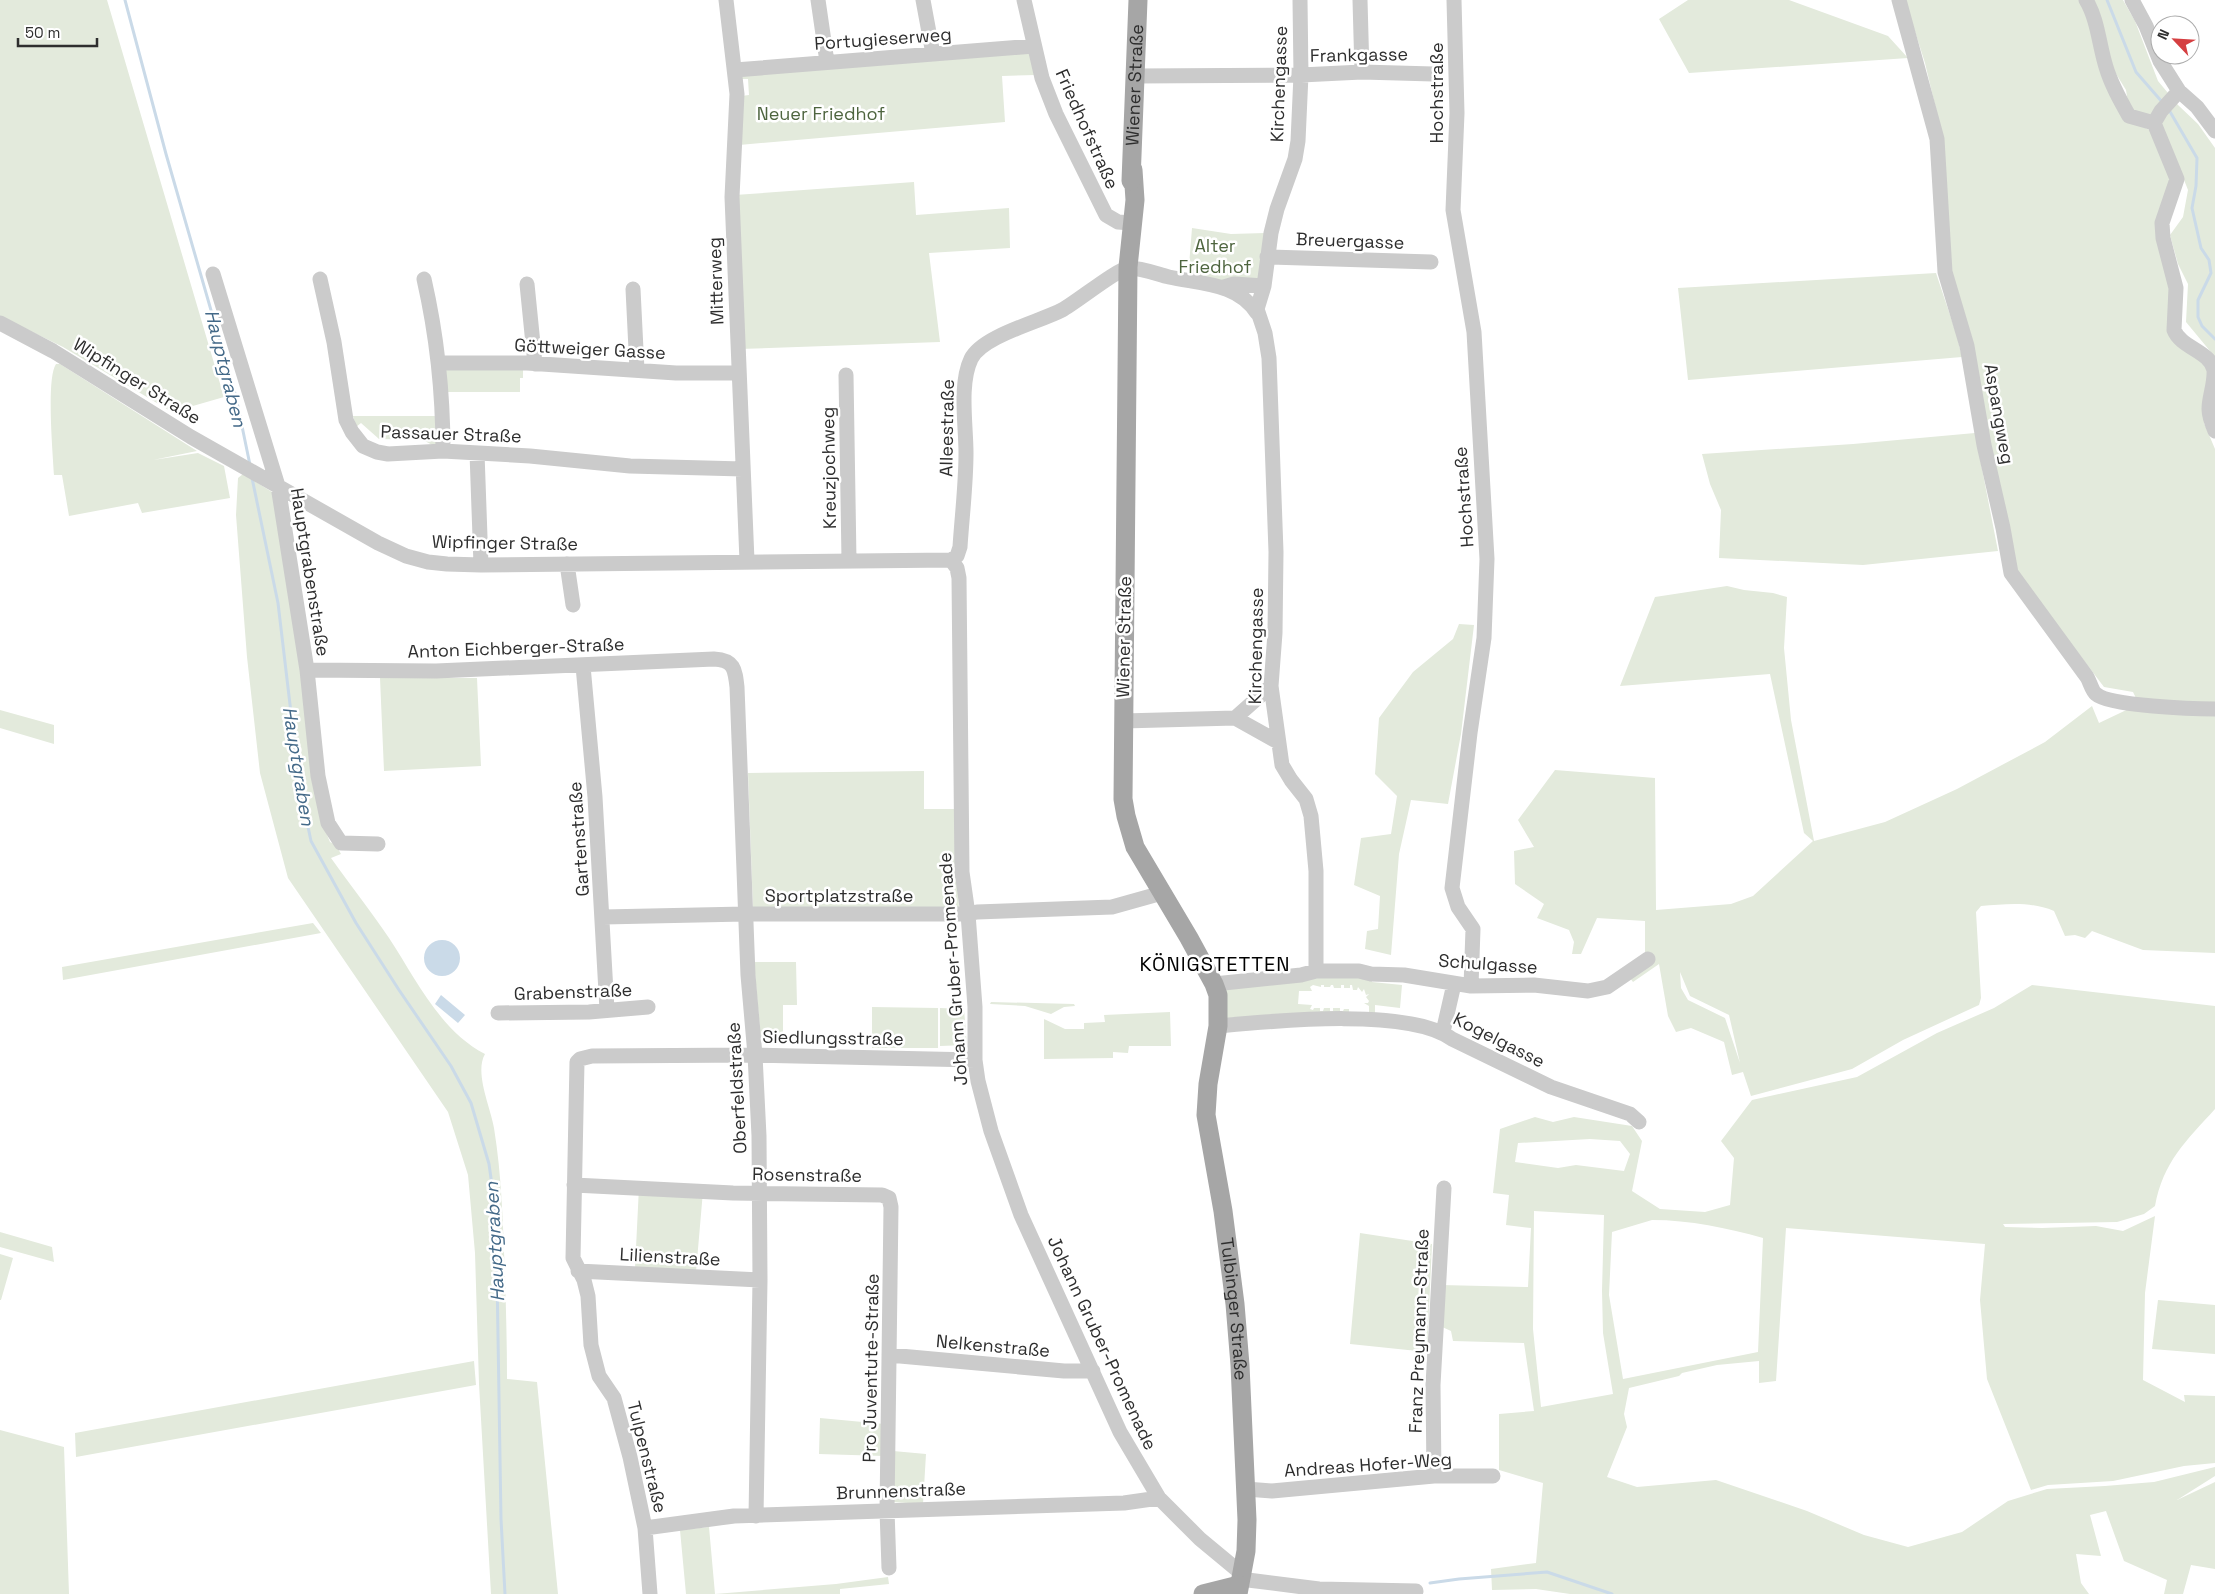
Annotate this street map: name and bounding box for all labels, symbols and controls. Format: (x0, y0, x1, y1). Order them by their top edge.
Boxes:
scale bar (18, 15, 96, 47)
north arrow (2150, 15, 2200, 65)
street label: Portugieserweg (813, 22, 952, 55)
text: 50 m (25, 23, 60, 42)
street label: Wiener Straße (1120, 24, 1148, 146)
street label: Kirchengasse (1265, 25, 1292, 143)
text: N (2153, 26, 2173, 43)
street label: Frankgasse (1310, 42, 1408, 67)
street label: Hochstraße (1425, 42, 1448, 144)
street label: Friedhofstraße (1051, 65, 1124, 192)
park label: Neuer Friedhof (757, 102, 885, 125)
street label: Breuergasse (1295, 227, 1405, 254)
park label: Alter Friedhof (1179, 234, 1252, 278)
street label: Mitterweg (702, 237, 729, 325)
water label: Hauptgraben (199, 307, 252, 430)
street label: Wipfinger Straße (69, 332, 205, 429)
street label: Göttweiger Gasse (514, 333, 666, 364)
street label: Aspangweg (1979, 362, 2020, 466)
street label: Alleestraße (934, 379, 959, 477)
street label: Kreuzjochweg (816, 407, 841, 529)
street label: Passauer Straße (380, 420, 522, 447)
street label: Hochstraße (1449, 446, 1478, 548)
street label: Hauptgrabenstraße (286, 486, 335, 658)
street label: Wipfinger Straße (432, 530, 578, 555)
street label: Wiener Straße (1111, 576, 1136, 698)
street label: Kirchengasse (1243, 587, 1268, 705)
street label: Anton Eichberger-Straße (407, 632, 625, 663)
water label: Hauptgraben (277, 705, 320, 828)
street label: Gartenstraße (563, 781, 594, 897)
street label: Johann Gruber-Promenade (933, 852, 972, 1086)
street label: Sportplatzstraße (765, 884, 913, 907)
street label: Schulgasse (1438, 949, 1539, 978)
district label: KÖNIGSTETTEN (1139, 951, 1291, 977)
street label: Grabenstraße (513, 978, 633, 1005)
street label: Kogelgasse (1450, 1007, 1549, 1072)
street label: Oberfeldstraße (722, 1022, 751, 1154)
street label: Siedlungsstraße (762, 1025, 904, 1050)
street label: Rosenstraße (752, 1162, 862, 1187)
water label: Hauptgraben (479, 1181, 510, 1303)
street label: Franz Preymann-Straße (1403, 1228, 1434, 1434)
street label: Johann Gruber-Promenade (1043, 1232, 1162, 1454)
street label: Tulbinger Straße (1216, 1236, 1253, 1381)
street label: Lilienstraße (619, 1242, 721, 1271)
street label: Pro Juventute-Straße (857, 1273, 884, 1463)
street label: Nelkenstraße (935, 1329, 1051, 1362)
street label: Tulpenstraße (623, 1399, 672, 1515)
street label: Andreas Hofer-Weg (1283, 1447, 1453, 1482)
street label: Brunnenstraße (836, 1477, 966, 1504)

